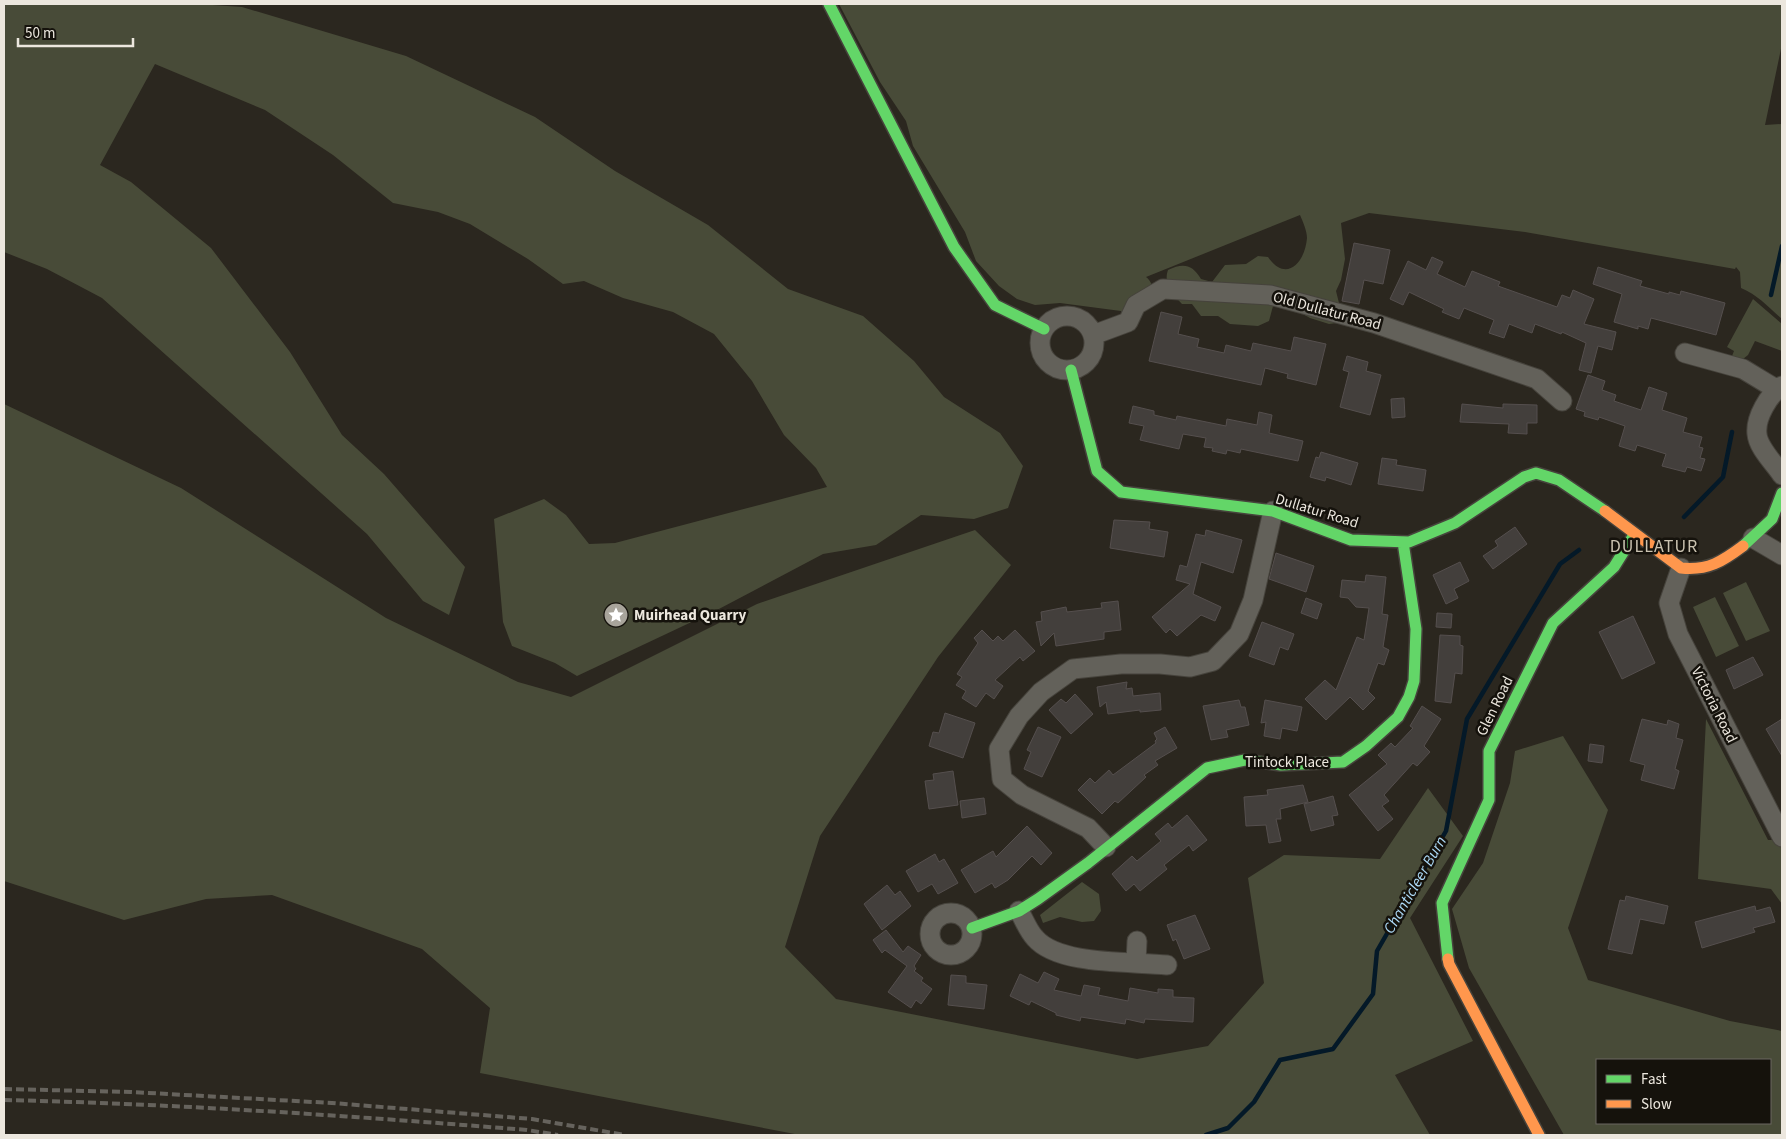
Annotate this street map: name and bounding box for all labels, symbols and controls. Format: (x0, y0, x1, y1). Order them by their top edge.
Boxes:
scale bar (18, 15, 132, 47)
text: 50 m (25, 23, 55, 44)
street label: Old Dullatur Road (1271, 286, 1383, 336)
street label: Dullatur Road (1273, 488, 1361, 534)
district label: DULLATUR (1610, 534, 1698, 559)
place icon: Muirhead Quarry (603, 602, 629, 628)
place label: Muirhead Quarry (634, 605, 746, 626)
street label: Victoria Road (1686, 663, 1742, 747)
street label: Glen Road (1472, 673, 1518, 739)
street label: Tintock Place (1245, 752, 1329, 773)
water label: Chanticleer Burn (1378, 832, 1452, 938)
legend (1596, 1059, 1771, 1124)
text: Fast (1641, 1069, 1667, 1090)
text: Slow (1641, 1094, 1672, 1115)

